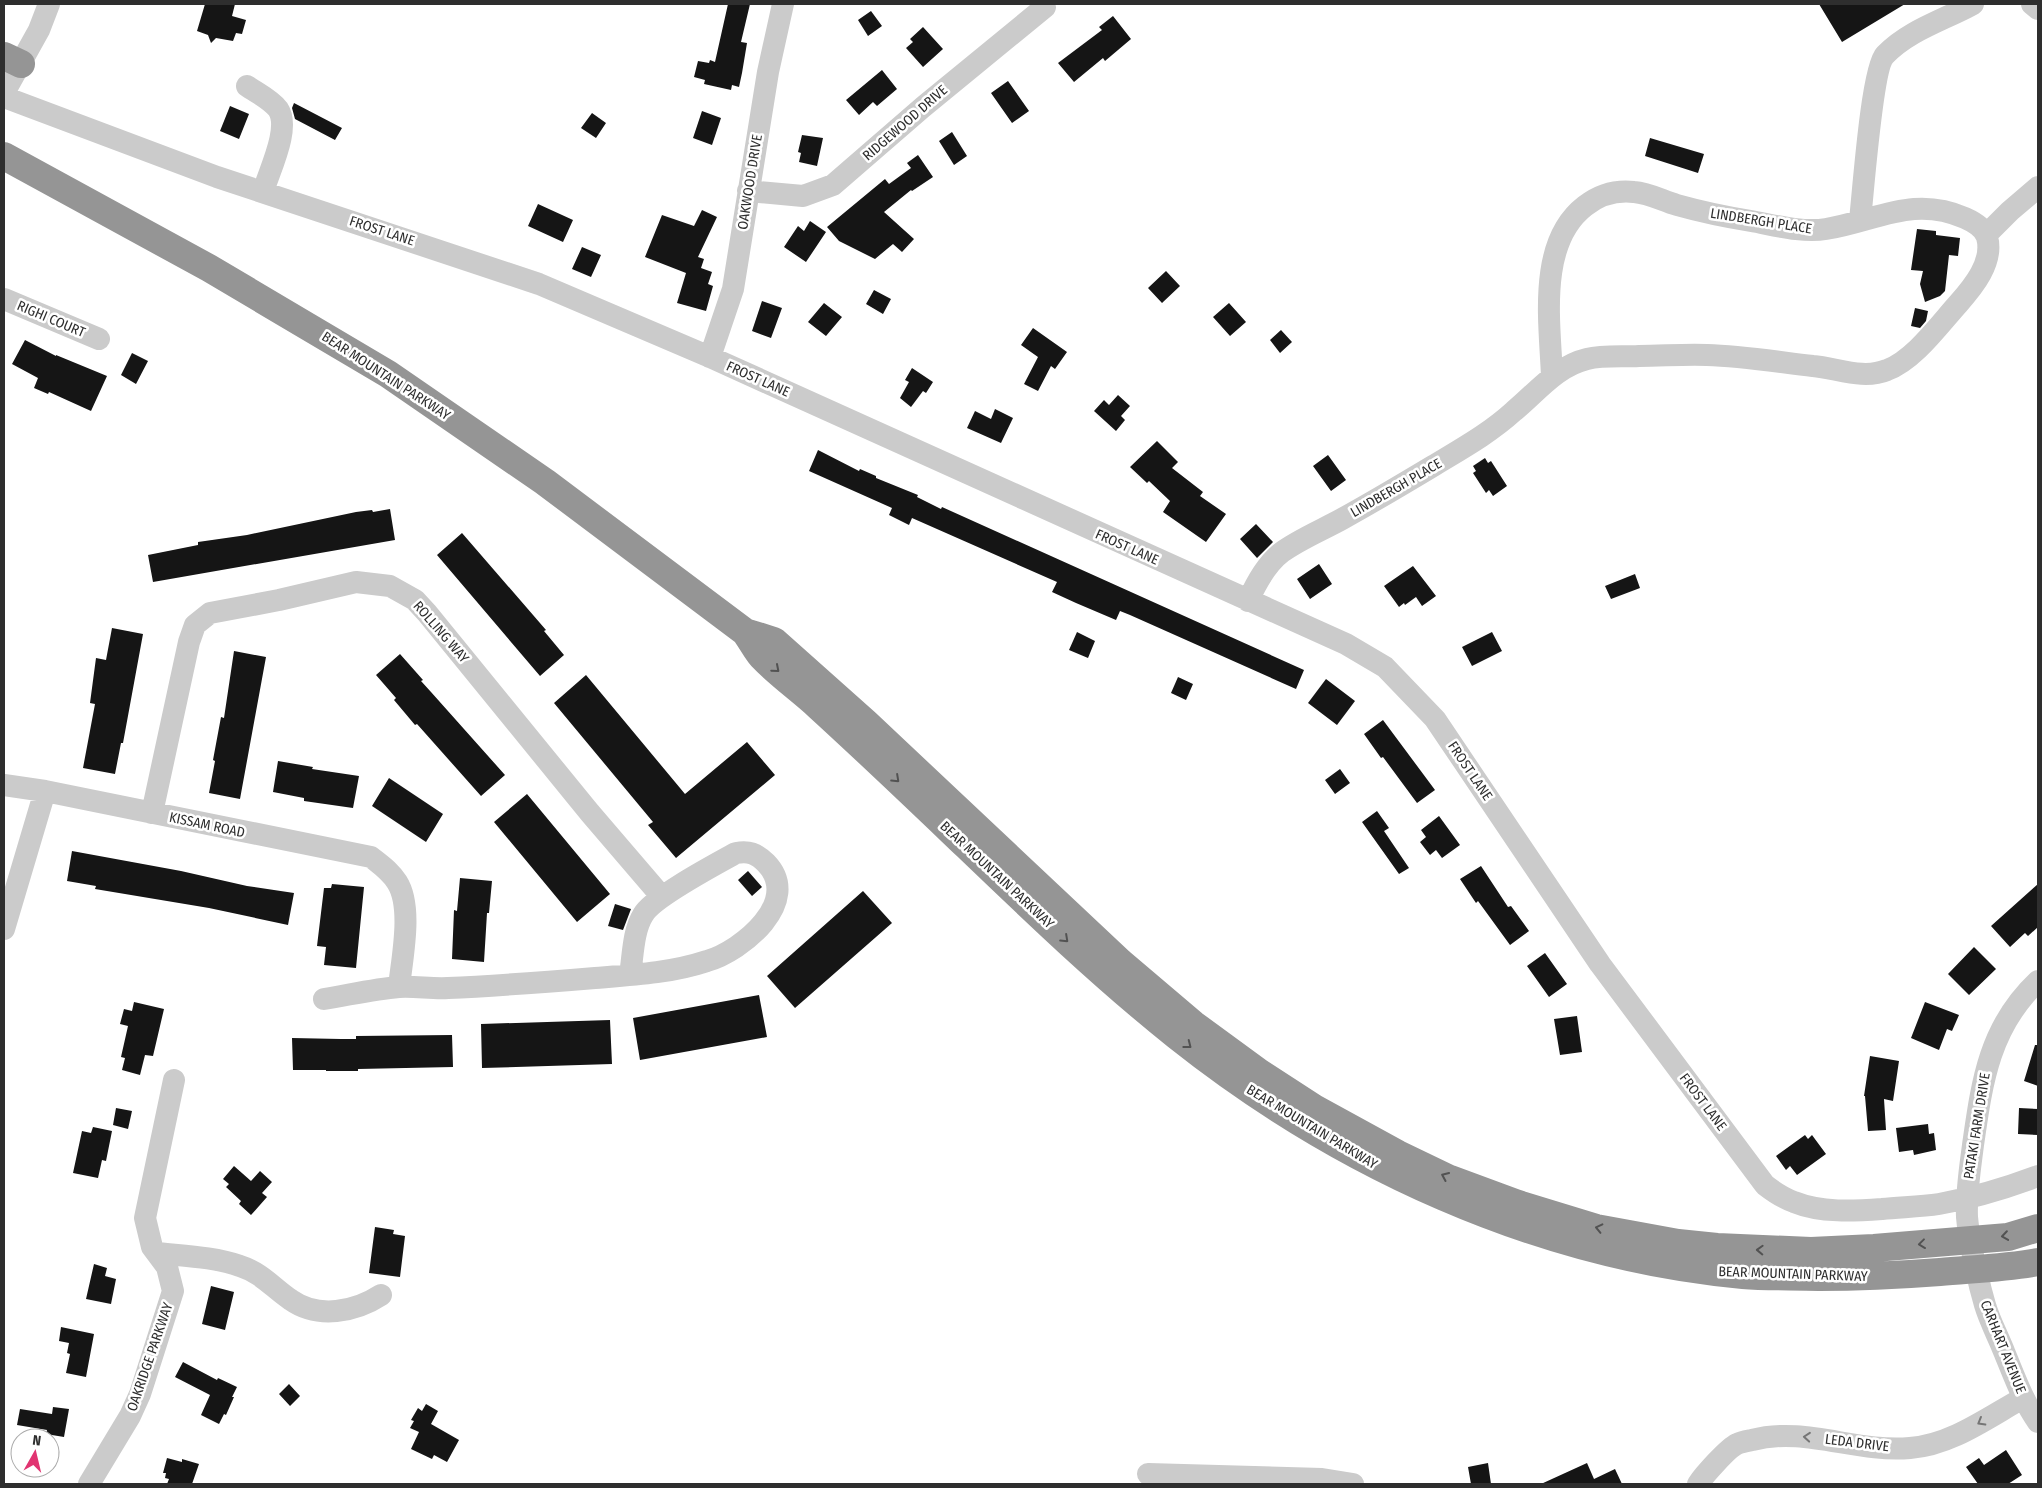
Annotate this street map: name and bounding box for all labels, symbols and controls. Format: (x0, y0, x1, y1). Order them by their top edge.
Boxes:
street label: RIDGEWOOD DRIVE (859, 81, 951, 164)
street label: OAKWOOD DRIVE (734, 133, 766, 231)
street label: LINDBERGH PLACE (1709, 205, 1813, 237)
street label: FROST LANE (347, 212, 417, 250)
street label: RIGHI COURT (14, 297, 88, 341)
street label: BEAR MOUNTAIN PARKWAY (319, 328, 453, 424)
street label: FROST LANE (724, 358, 793, 401)
street label: LINDBERGH PLACE (1347, 455, 1445, 521)
street label: FROST LANE (1093, 526, 1162, 569)
street label: ROLLING WAY (410, 598, 472, 666)
one-way arrow (770, 663, 779, 672)
street label: FROST LANE (1444, 738, 1496, 804)
one-way arrow (890, 773, 899, 782)
street label: KISSAM ROAD (168, 809, 246, 841)
street label: BEAR MOUNTAIN PARKWAY (937, 818, 1057, 932)
one-way arrow (1059, 933, 1068, 942)
one-way arrow (1182, 1039, 1191, 1047)
street label: FROST LANE (1676, 1070, 1730, 1134)
street label: PATAKI FARM DRIVE (1960, 1071, 1994, 1180)
street label: BEAR MOUNTAIN PARKWAY (1244, 1081, 1380, 1173)
one-way arrow (1441, 1172, 1450, 1183)
one-way arrow (1595, 1223, 1604, 1234)
one-way arrow (2001, 1231, 2009, 1241)
one-way arrow (1918, 1238, 1926, 1249)
one-way arrow (1756, 1245, 1764, 1255)
street label: BEAR MOUNTAIN PARKWAY (1718, 1263, 1868, 1285)
street label: CARHART AVENUE (1977, 1298, 2030, 1397)
street label: OAKRIDGE PARKWAY (123, 1300, 177, 1414)
one-way arrow (1977, 1416, 1986, 1426)
north arrow (10, 1428, 60, 1478)
one-way arrow (1802, 1431, 1810, 1442)
street label: LEDA DRIVE (1824, 1431, 1890, 1455)
text: N (31, 1432, 42, 1450)

